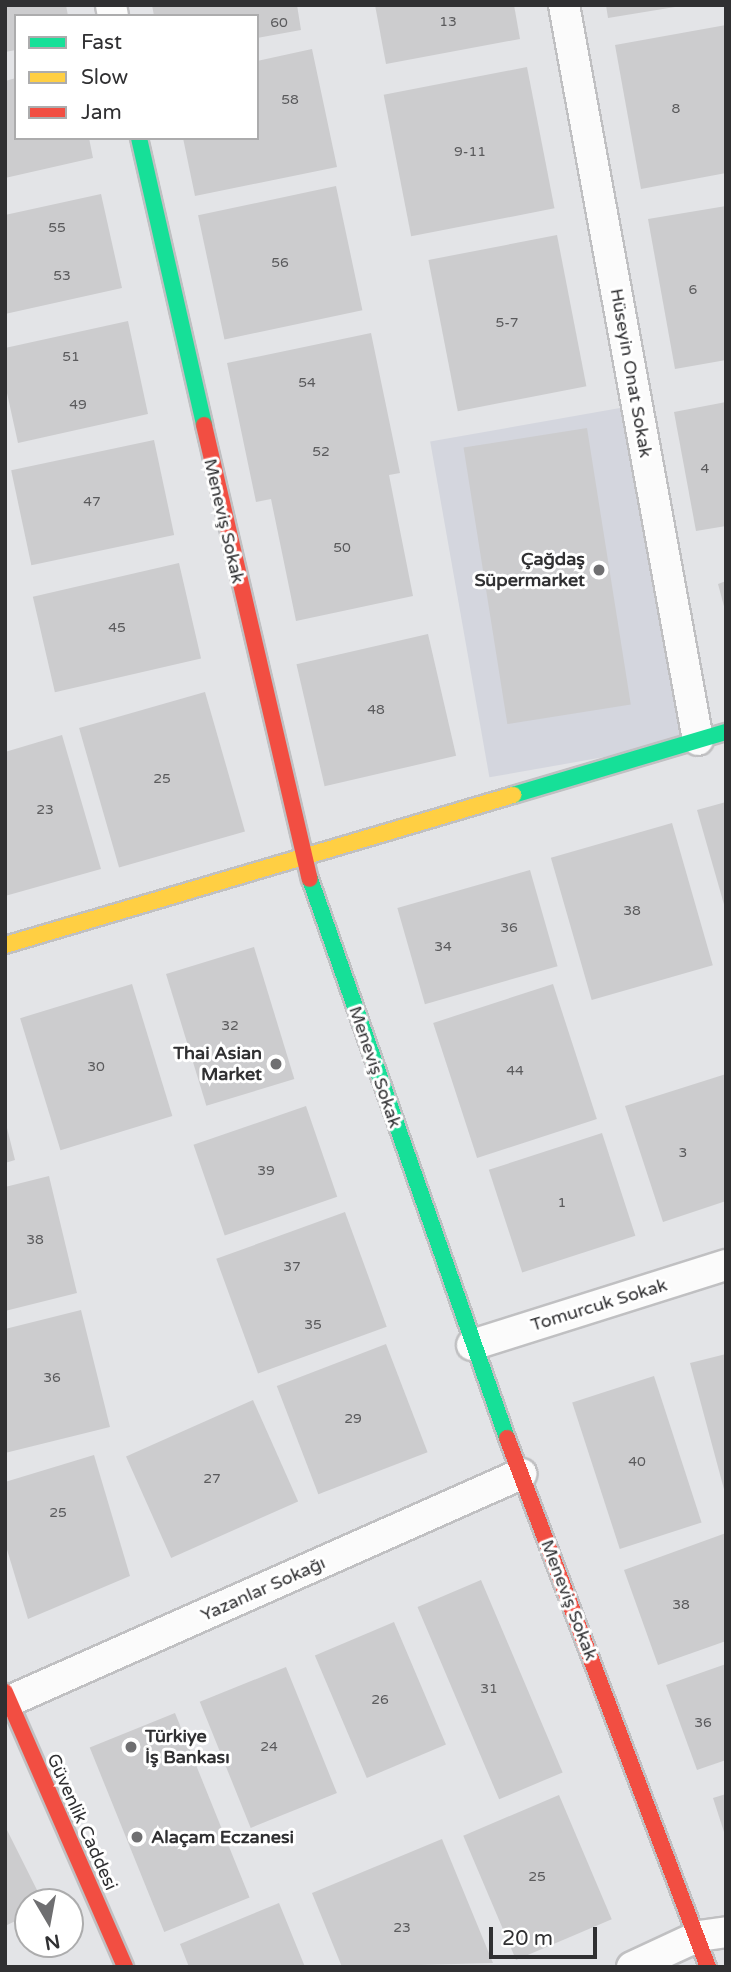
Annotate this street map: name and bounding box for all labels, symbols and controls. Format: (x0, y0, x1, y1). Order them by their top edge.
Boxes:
legend (14, 14, 259, 140)
house number: 13 (439, 14, 457, 30)
house number: 60 (270, 15, 288, 31)
text: Fast (81, 30, 122, 55)
text: Slow (81, 65, 128, 90)
house number: 58 (281, 92, 299, 108)
text: Jam (81, 100, 122, 125)
house number: 8 (672, 101, 680, 117)
house number: 9-11 (454, 144, 486, 160)
house number: 55 (48, 220, 66, 236)
house number: 56 (271, 255, 289, 271)
house number: 53 (53, 268, 71, 284)
house number: 6 (689, 282, 697, 298)
street label: Hüseyin Onat Sokak (605, 287, 657, 459)
house number: 5-7 (495, 315, 519, 331)
house number: 51 (62, 349, 80, 365)
house number: 54 (298, 375, 316, 391)
house number: 49 (69, 397, 87, 413)
house number: 52 (312, 444, 330, 460)
street label: Meneviş Sokak (199, 457, 249, 585)
house number: 4 (701, 461, 709, 477)
house number: 47 (83, 494, 101, 510)
house number: 50 (333, 540, 351, 556)
place label: Çağdaş Süpermarket (474, 549, 585, 592)
marker: Çağdaş Süpermarket (591, 562, 607, 578)
house number: 45 (108, 620, 126, 636)
house number: 48 (367, 702, 385, 718)
house number: 25 (153, 771, 171, 787)
house number: 23 (36, 802, 54, 818)
house number: 38 (623, 903, 641, 919)
house number: 36 (500, 920, 518, 936)
house number: 34 (434, 939, 452, 955)
street label: Meneviş Sokak (344, 1003, 406, 1131)
house number: 32 (221, 1018, 239, 1034)
place label: Thai Asian Market (173, 1043, 262, 1086)
marker: Thai Asian Market (268, 1056, 284, 1072)
house number: 30 (87, 1059, 105, 1075)
house number: 44 (506, 1063, 524, 1079)
house number: 3 (679, 1145, 687, 1161)
house number: 39 (257, 1163, 275, 1179)
house number: 1 (558, 1195, 566, 1211)
house number: 38 (26, 1232, 44, 1248)
house number: 37 (283, 1259, 301, 1275)
street label: Tomurcuk Sokak (528, 1274, 670, 1336)
house number: 35 (304, 1317, 322, 1333)
house number: 36 (43, 1370, 61, 1386)
house number: 29 (344, 1411, 362, 1427)
house number: 40 (628, 1454, 646, 1470)
house number: 27 (203, 1471, 221, 1487)
house number: 25 (49, 1505, 67, 1521)
street label: Meneviş Sokak (536, 1537, 602, 1663)
street label: Yazanlar Sokağı (197, 1552, 329, 1626)
house number: 38 (672, 1597, 690, 1613)
house number: 31 (480, 1681, 498, 1697)
house number: 26 (371, 1692, 389, 1708)
house number: 36 (694, 1715, 712, 1731)
place label: Türkiye İş Bankası (145, 1726, 230, 1768)
marker: Türkiye İş Bankası (123, 1739, 139, 1755)
house number: 24 (260, 1739, 278, 1755)
street label: Güvenlik Caddesi (42, 1750, 122, 1894)
place label: Alaçam Eczanesi (151, 1826, 294, 1848)
marker: Alaçam Eczanesi (129, 1829, 145, 1845)
house number: 25 (528, 1869, 546, 1885)
north arrow (14, 1888, 84, 1958)
scale bar (493, 1912, 602, 1956)
house number: 23 (393, 1920, 411, 1936)
text: 20 m (502, 1926, 553, 1951)
text: N (43, 1930, 62, 1954)

